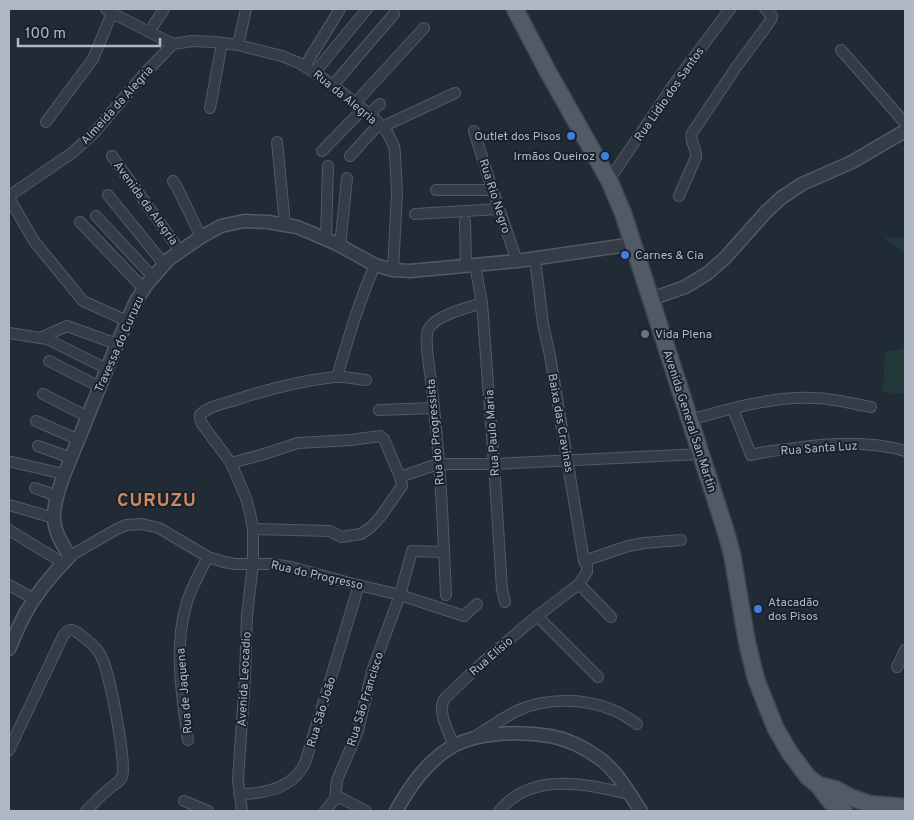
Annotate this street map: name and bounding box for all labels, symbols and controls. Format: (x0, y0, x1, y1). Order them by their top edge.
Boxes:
scale bar (18, 15, 160, 47)
text: 100 m (25, 25, 66, 44)
street label: Rua Lidio dos Santos (631, 44, 708, 145)
street label: Almeida da Alegria (78, 63, 158, 149)
street label: Rua da Alegria (309, 67, 380, 129)
place label: Outlet dos Pisos (474, 129, 561, 145)
marker: Outlet dos Pisos (565, 130, 577, 142)
place label: Irmãos Queiroz (514, 149, 595, 165)
marker: Irmãos Queiroz (599, 150, 611, 162)
street label: Rua Rio Negro (474, 157, 514, 236)
street label: Avenida da Alegria (109, 158, 181, 249)
place label: Carnes & Cia (635, 248, 704, 264)
marker: Carnes & Cia (619, 249, 631, 261)
street label: Travessa do Curuzu (91, 293, 148, 395)
place label: Vida Plena (655, 327, 712, 343)
marker: Vida Plena (639, 328, 651, 340)
street label: Avenida General San Martin (658, 348, 720, 495)
street label: Baixa das Cravinas (543, 372, 577, 474)
street label: Rua do Progressista (423, 378, 449, 486)
street label: Rua Paulo Maria (482, 389, 504, 477)
street label: Rua Santa Luz (780, 438, 858, 460)
district label: CURUZU (117, 490, 197, 513)
street label: Rua do Progresso (269, 558, 365, 594)
place label: Atacadão dos Pisos (768, 595, 819, 625)
marker: Atacadão dos Pisos (752, 603, 764, 615)
street label: Avenida Leocadio (235, 631, 255, 727)
street label: Rua Elisio (467, 633, 517, 680)
street label: Rua de Jaquena (173, 647, 197, 734)
street label: Rua São Francisco (344, 650, 388, 748)
street label: Rua São João (304, 675, 340, 750)

